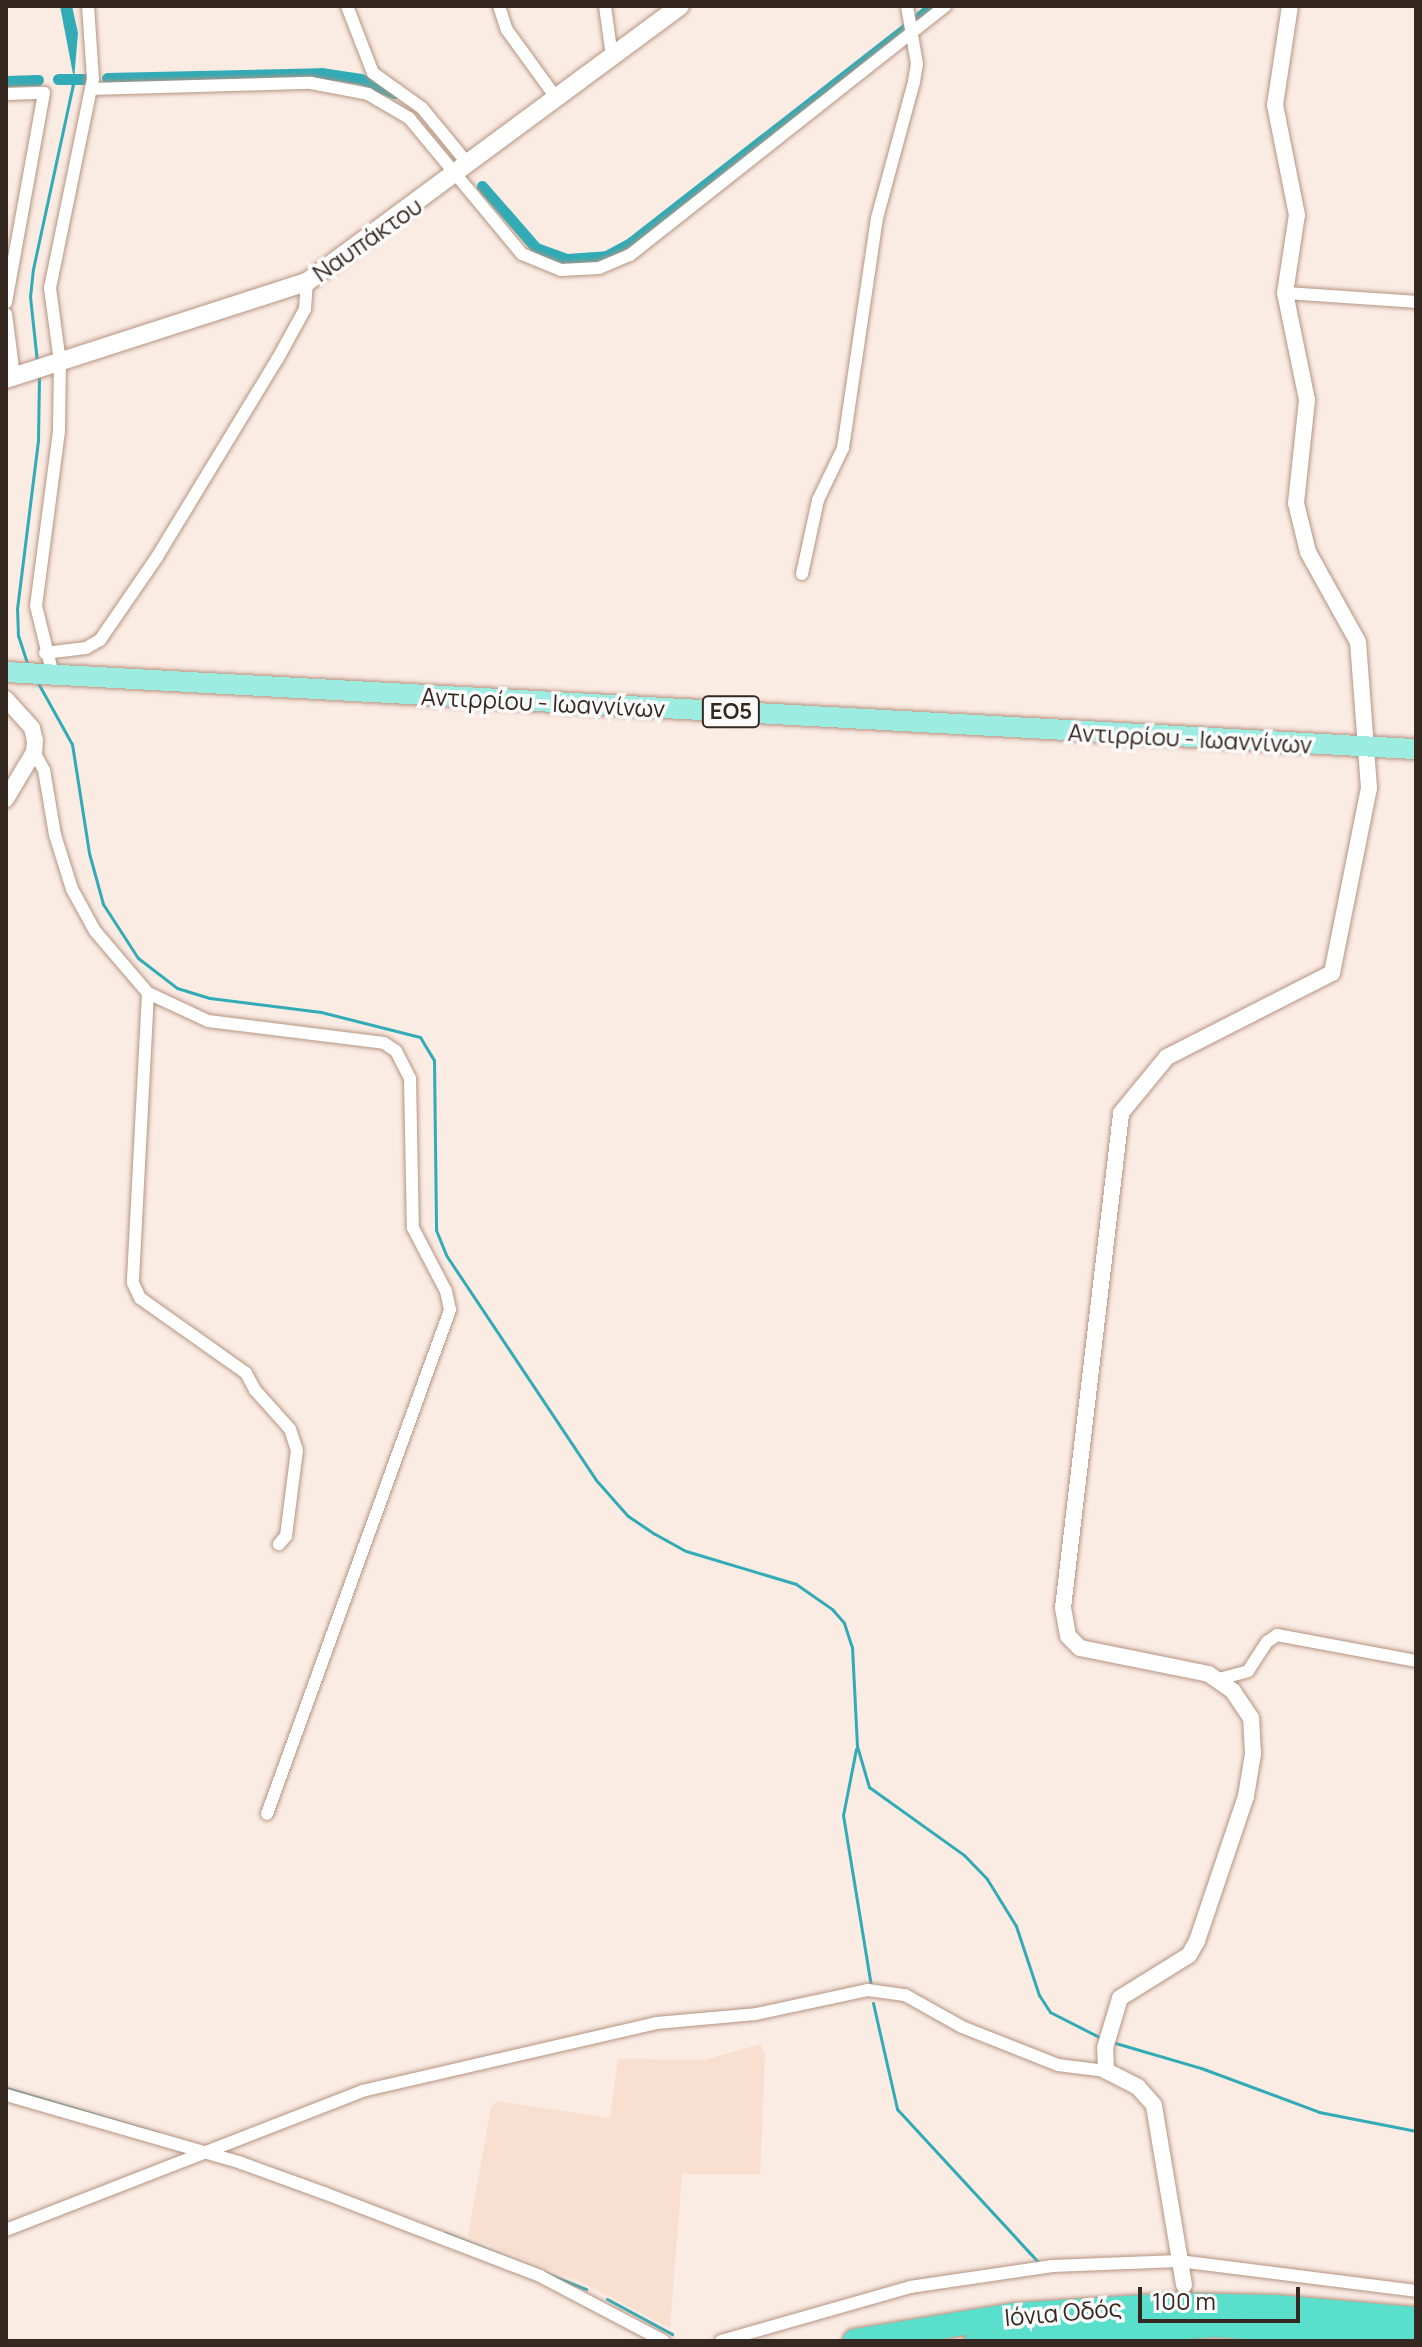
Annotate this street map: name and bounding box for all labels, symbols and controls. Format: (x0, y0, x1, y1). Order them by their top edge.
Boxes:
street label: Ναυπάκτου (307, 191, 427, 287)
street label: Αντιρρίου - Ιωαννίνων (420, 681, 666, 723)
road number: ΕΟ5 (701, 694, 761, 730)
street label: Αντιρρίου - Ιωαννίνων (1067, 717, 1313, 759)
scale bar (1142, 2271, 1304, 2321)
text: 100 m (1152, 2284, 1216, 2317)
street label: Ιόνια Οδός (1003, 2293, 1123, 2331)

